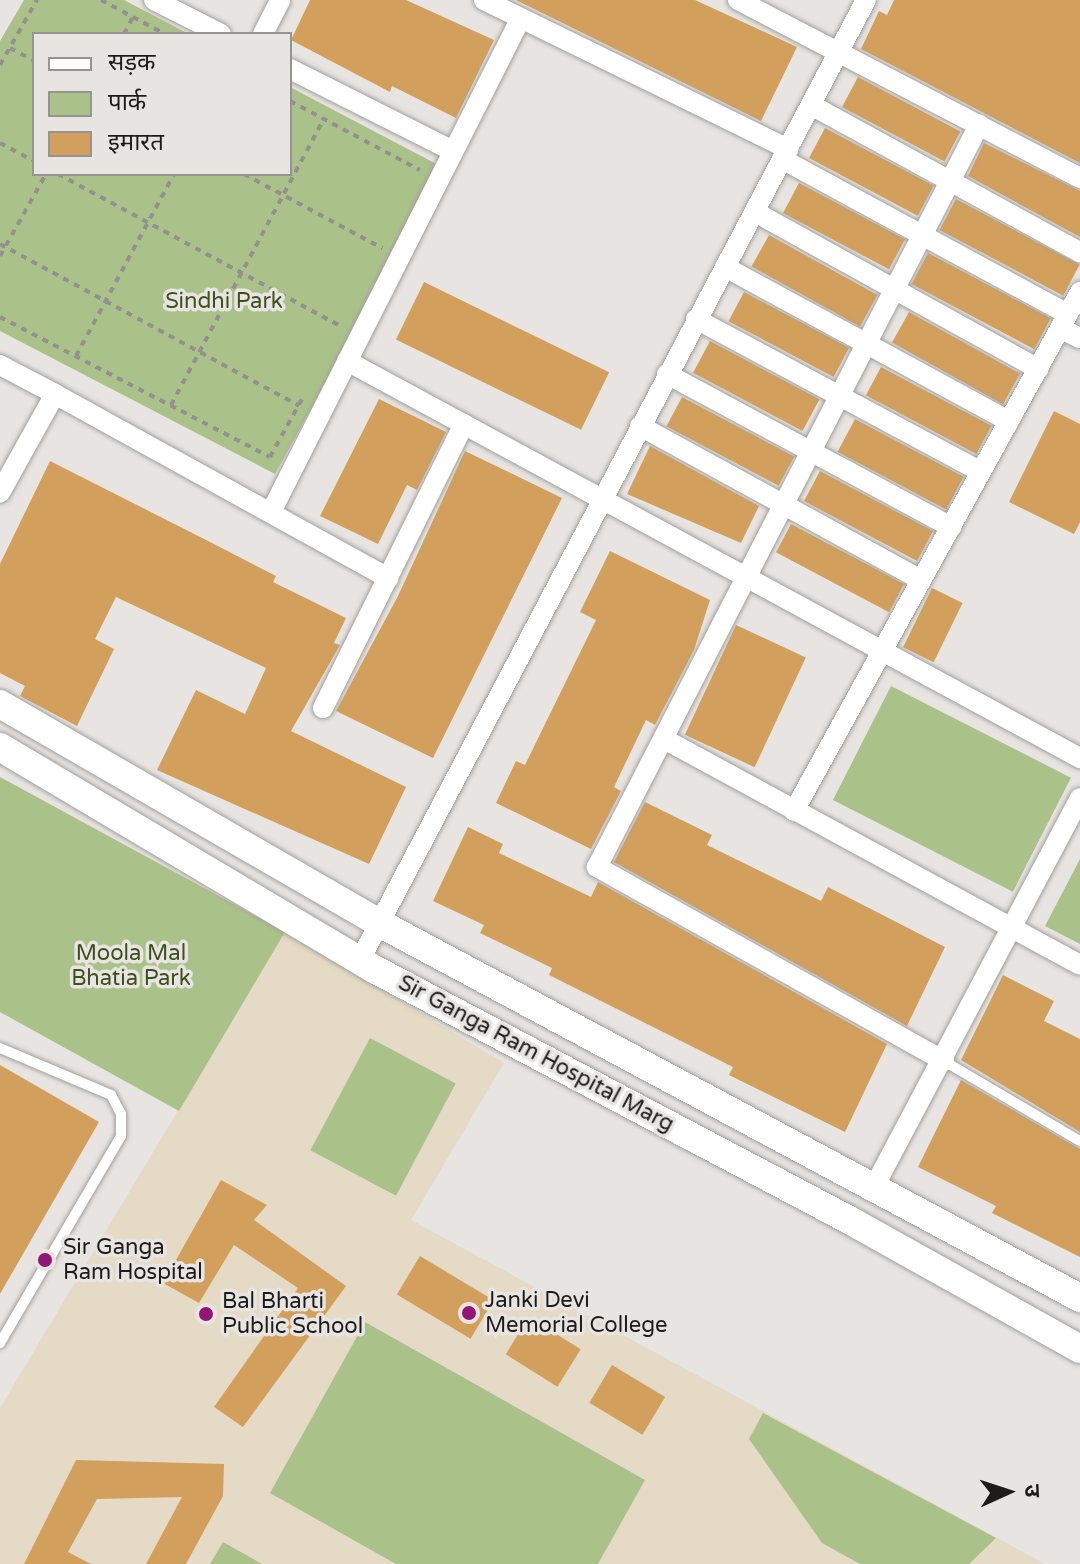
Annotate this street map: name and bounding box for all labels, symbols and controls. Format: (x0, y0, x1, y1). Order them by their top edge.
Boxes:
legend (32, 32, 292, 176)
text: सड़क (108, 48, 156, 77)
text: पार्क (108, 88, 146, 117)
text: इमारत (108, 128, 164, 157)
park label: Sindhi Park (165, 289, 283, 315)
park label: Moola Mal Bhatia Park (71, 940, 191, 992)
street label: Sir Ganga Ram Hospital Marg (394, 970, 678, 1138)
place label: Sir Ganga Ram Hospital (63, 1234, 203, 1286)
marker: Sir Ganga Ram Hospital (34, 1249, 56, 1271)
place label: Janki Devi Memorial College (485, 1287, 667, 1338)
place label: Bal Bharti Public School (222, 1288, 363, 1340)
marker: Janki Devi Memorial College (460, 1304, 478, 1322)
marker: Bal Bharti Public School (197, 1305, 215, 1323)
north arrow (968, 1452, 1048, 1532)
text: उ (1019, 1484, 1045, 1498)

